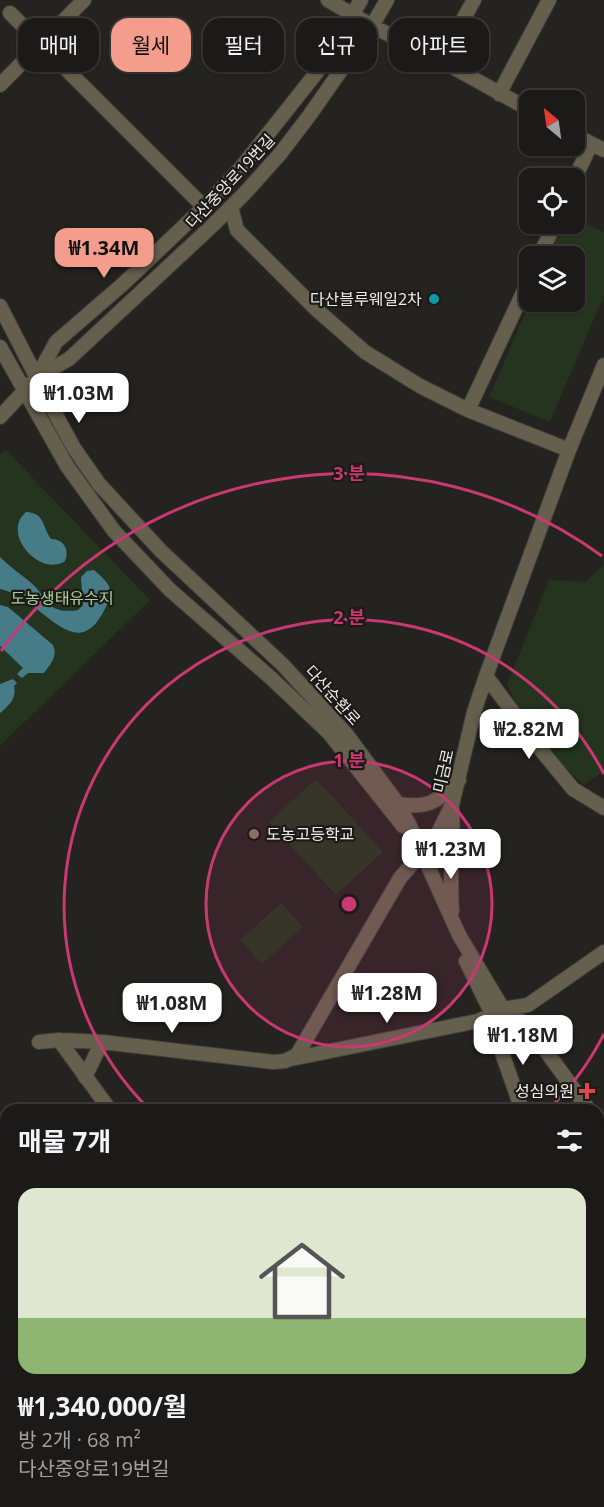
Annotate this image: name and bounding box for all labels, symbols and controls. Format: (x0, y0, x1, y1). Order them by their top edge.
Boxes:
chip: 매매 (18, 18, 99, 72)
chip: 월세 (111, 18, 191, 72)
chip: 필터 (203, 18, 284, 72)
chip: 신규 (296, 18, 377, 72)
chip: 아파트 (389, 18, 489, 72)
north arrow (519, 90, 585, 156)
map controls (519, 90, 585, 312)
street label: 다산중앙로19번길 (181, 129, 279, 233)
button: locate (519, 168, 585, 234)
pin: ₩1.34M (55, 228, 153, 279)
text: ₩1.34M (69, 234, 139, 261)
button: layers (519, 246, 585, 312)
place label: 다산블루웨일2차 (310, 288, 422, 310)
marker: 다산블루웨일2차 (427, 292, 441, 306)
pin: ₩1.03M (30, 373, 128, 424)
text: ₩1.03M (44, 379, 114, 406)
text: 3 분 (333, 461, 365, 485)
park label: 도농생태유수지 (10, 587, 114, 609)
text: 2 분 (333, 605, 365, 629)
street label: 다산순환로 (300, 660, 366, 730)
pin: ₩2.82M (480, 709, 578, 760)
text: ₩2.82M (494, 715, 564, 742)
street label: 미금로 (427, 747, 459, 795)
text: 1 분 (333, 748, 365, 772)
place label: 도농고등학교 (266, 823, 354, 845)
marker: 도농고등학교 (247, 827, 261, 841)
pin: ₩1.23M (402, 829, 500, 880)
text: ₩1.23M (416, 835, 486, 862)
centre of rings (339, 894, 359, 914)
pin: ₩1.28M (338, 973, 436, 1024)
text: ₩1.28M (352, 979, 422, 1006)
pin: ₩1.08M (123, 983, 221, 1034)
text: ₩1.08M (137, 989, 207, 1016)
pin: ₩1.18M (474, 1015, 572, 1066)
text: ₩1.18M (488, 1021, 558, 1048)
place label: 성심의원 (515, 1080, 574, 1102)
marker: 성심의원 (578, 1082, 596, 1100)
text: 매물 7개 (18, 1123, 111, 1159)
icon: filters (553, 1124, 586, 1157)
icon: home (248, 1227, 356, 1335)
text: ₩1,340,000/월 (18, 1388, 187, 1424)
text: 방 2개 · 68 m² (18, 1426, 141, 1453)
text: 다산중앙로19번길 (18, 1455, 170, 1482)

